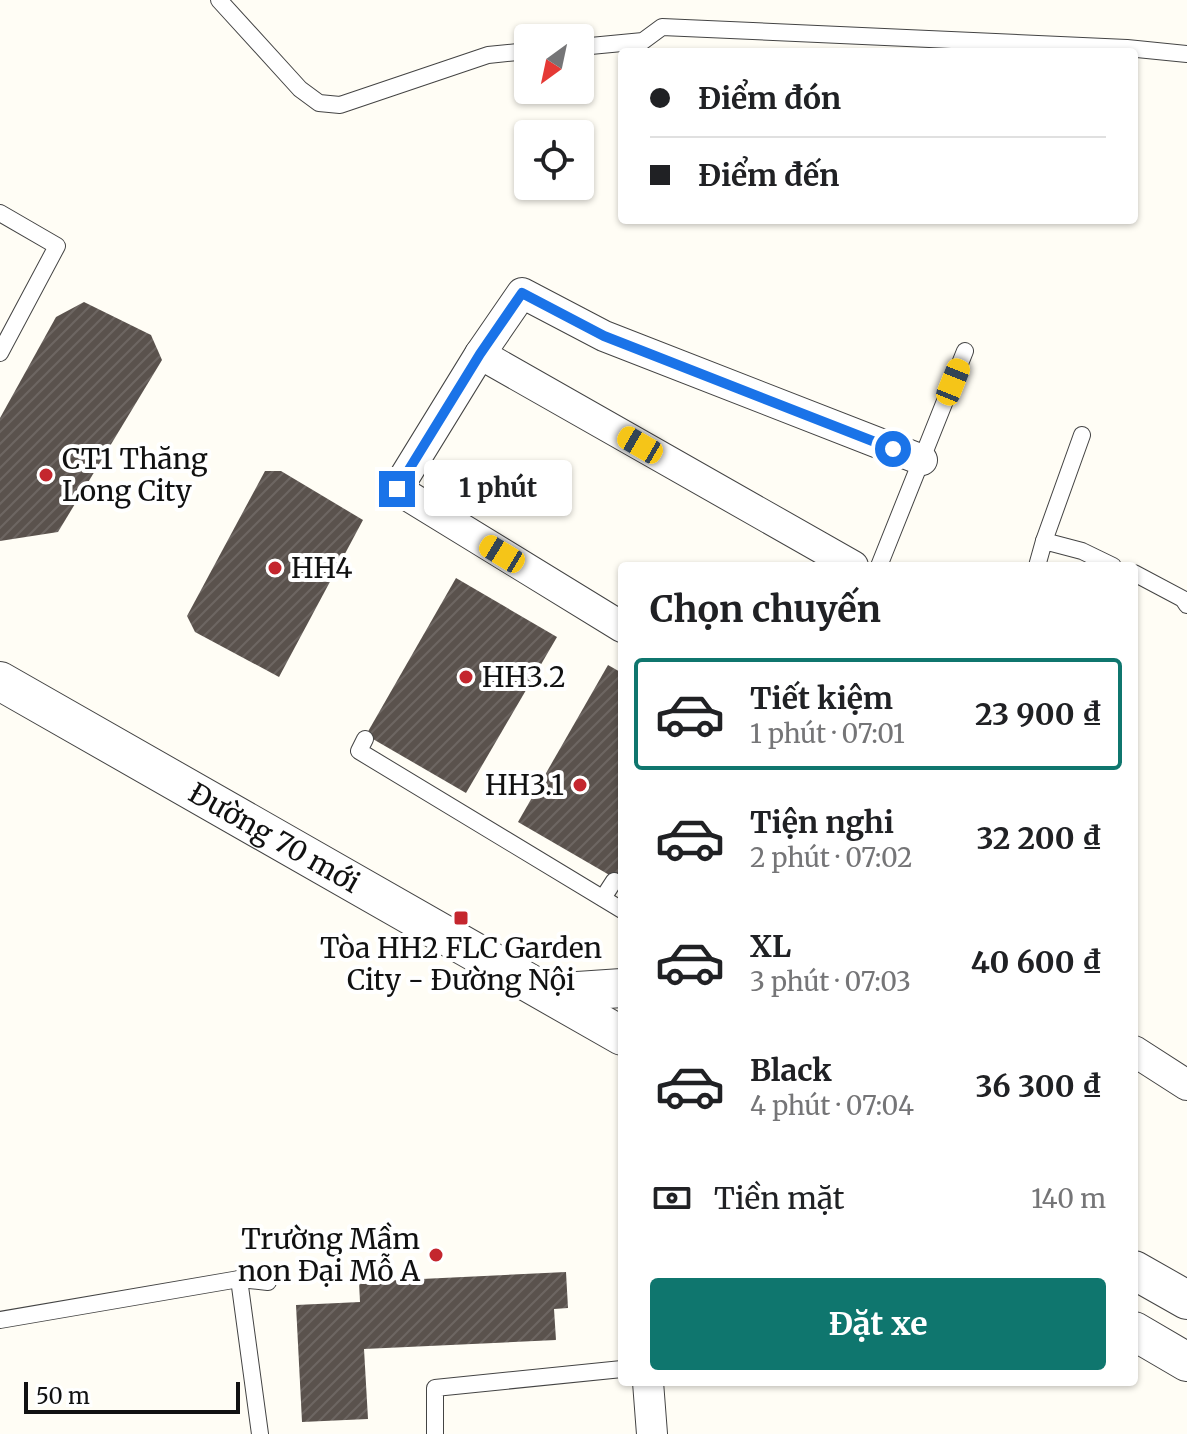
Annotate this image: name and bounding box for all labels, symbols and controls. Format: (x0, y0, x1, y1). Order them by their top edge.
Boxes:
north arrow (514, 24, 594, 104)
map controls (514, 24, 594, 200)
text: Điểm đón (698, 79, 841, 117)
button: locate (514, 120, 594, 200)
text: Điểm đến (698, 156, 839, 194)
car (933, 355, 973, 409)
car (613, 423, 667, 467)
route start (875, 431, 911, 467)
place label: CT1 Thăng Long City (62, 441, 208, 509)
callout: 1 phút (425, 461, 573, 517)
marker: CT1 Thăng Long City (37, 466, 55, 484)
route end (379, 471, 415, 507)
text: 1 phút (459, 471, 537, 504)
car (475, 531, 529, 577)
place label: HH4 (291, 550, 352, 586)
marker: HH4 (266, 559, 284, 577)
text: Chọn chuyến (650, 587, 881, 632)
place label: HH3.2 (482, 659, 566, 695)
marker: HH3.2 (457, 668, 475, 686)
icon: car (654, 678, 726, 750)
text: Tiết kiệm (750, 679, 893, 717)
text: 23 900 ₫ (975, 695, 1102, 733)
text: 1 phút · 07:01 (750, 717, 905, 750)
place label: HH3.1 (485, 767, 564, 803)
street label: Đường 70 mới (183, 775, 366, 901)
marker: HH3.1 (571, 776, 589, 794)
icon: car (654, 802, 726, 874)
text: Tiện nghi (750, 803, 894, 841)
text: 32 200 ₫ (976, 819, 1102, 857)
text: 2 phút · 07:02 (750, 841, 912, 874)
marker: Tòa HH2 FLC Garden City - Đường Nội (452, 909, 470, 927)
icon: car (654, 926, 726, 998)
text: XL (750, 927, 791, 965)
place label: Tòa HH2 FLC Garden City - Đường Nội (320, 930, 602, 998)
text: 40 600 ₫ (971, 943, 1102, 981)
text: 3 phút · 07:03 (750, 965, 911, 998)
icon: car (654, 1050, 726, 1122)
text: Black (750, 1051, 832, 1089)
text: 36 300 ₫ (976, 1067, 1102, 1105)
text: 4 phút · 07:04 (750, 1089, 914, 1122)
icon: cash (650, 1176, 694, 1220)
text: Tiền mặt (714, 1179, 845, 1217)
text: 140 m (1031, 1182, 1106, 1215)
place label: Trường Mầm non Đại Mỗ A (238, 1221, 420, 1289)
marker: Trường Mầm non Đại Mỗ A (427, 1246, 445, 1264)
button: Đặt xe (650, 1278, 1106, 1370)
scale bar (24, 1378, 240, 1414)
text: 50 m (36, 1382, 90, 1410)

